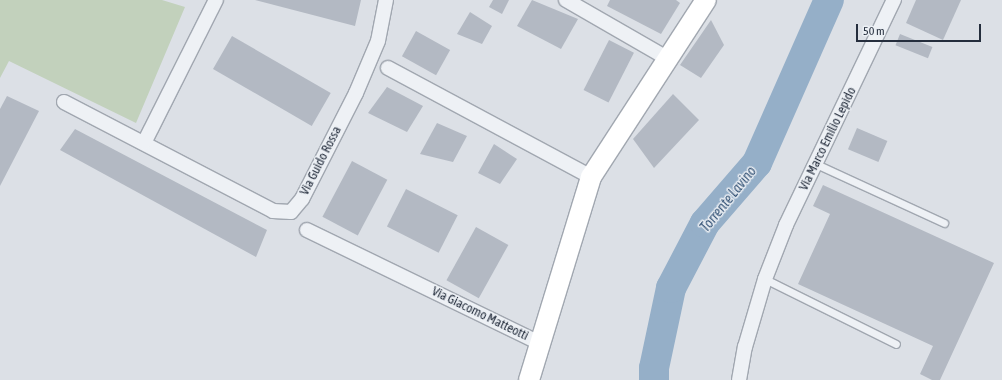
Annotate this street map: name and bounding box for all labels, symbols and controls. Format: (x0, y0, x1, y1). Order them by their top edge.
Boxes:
scale bar (858, 16, 983, 42)
text: 50 m (863, 24, 885, 38)
street label: Via Marco Emilio Lepido (796, 85, 860, 193)
street label: Via Guido Rossa (297, 124, 345, 198)
water label: Torrente Lavino (697, 163, 759, 235)
street label: Via Giacomo Matteotti (429, 284, 531, 344)

